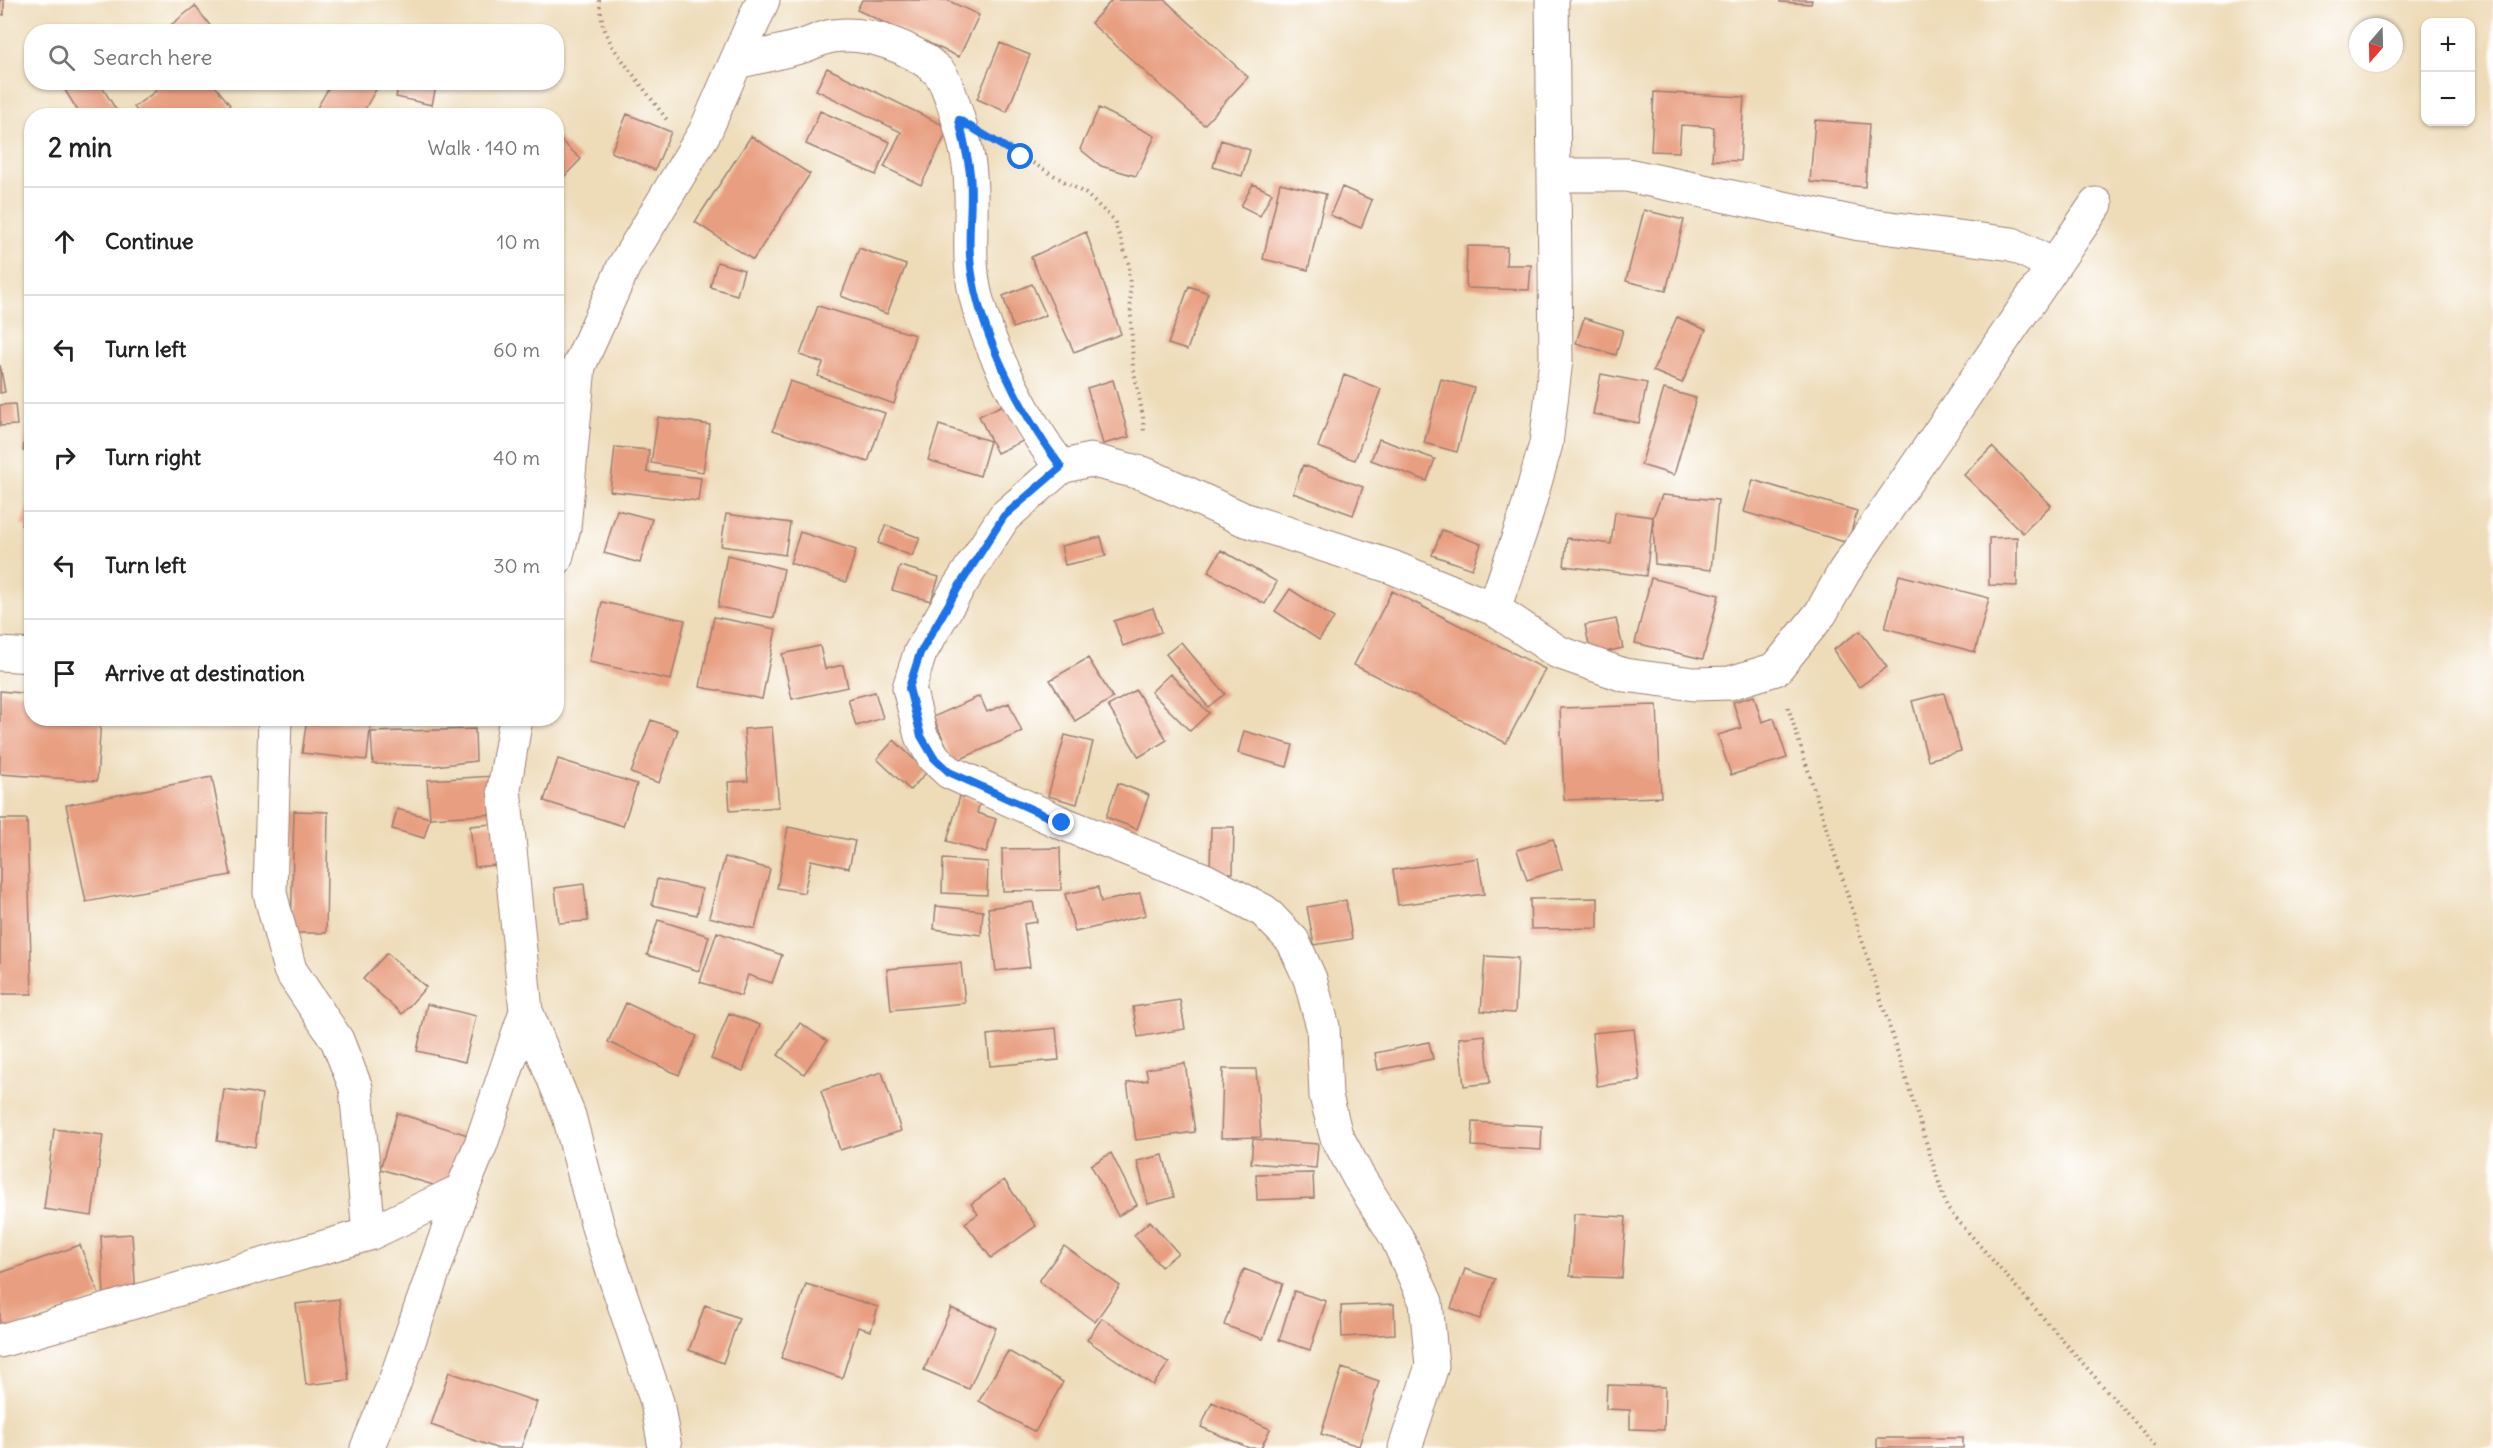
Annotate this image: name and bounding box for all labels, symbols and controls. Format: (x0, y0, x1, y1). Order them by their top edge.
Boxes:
north arrow (2349, 18, 2403, 72)
map controls (2421, 18, 2475, 126)
button: + (2421, 18, 2475, 72)
search box (24, 24, 564, 90)
icon: search (45, 41, 78, 74)
text: Search here (93, 43, 212, 71)
button: − (2421, 72, 2475, 126)
text: 2 min (48, 131, 112, 164)
text: Walk · 140 m (427, 135, 540, 160)
route start (1007, 143, 1033, 169)
icon: ahead (48, 225, 81, 258)
text: Continue (105, 227, 194, 255)
text: 10 m (497, 229, 540, 254)
icon: left (48, 333, 81, 366)
text: Turn left (105, 335, 186, 363)
text: 60 m (493, 337, 540, 362)
icon: right (48, 441, 81, 474)
text: Turn right (105, 443, 201, 471)
text: 40 m (493, 445, 540, 470)
icon: left (48, 549, 81, 582)
text: Turn left (105, 551, 186, 579)
text: 30 m (493, 553, 540, 578)
icon: arrive (48, 657, 81, 690)
text: Arrive at destination (105, 659, 305, 687)
route end (1048, 809, 1074, 835)

